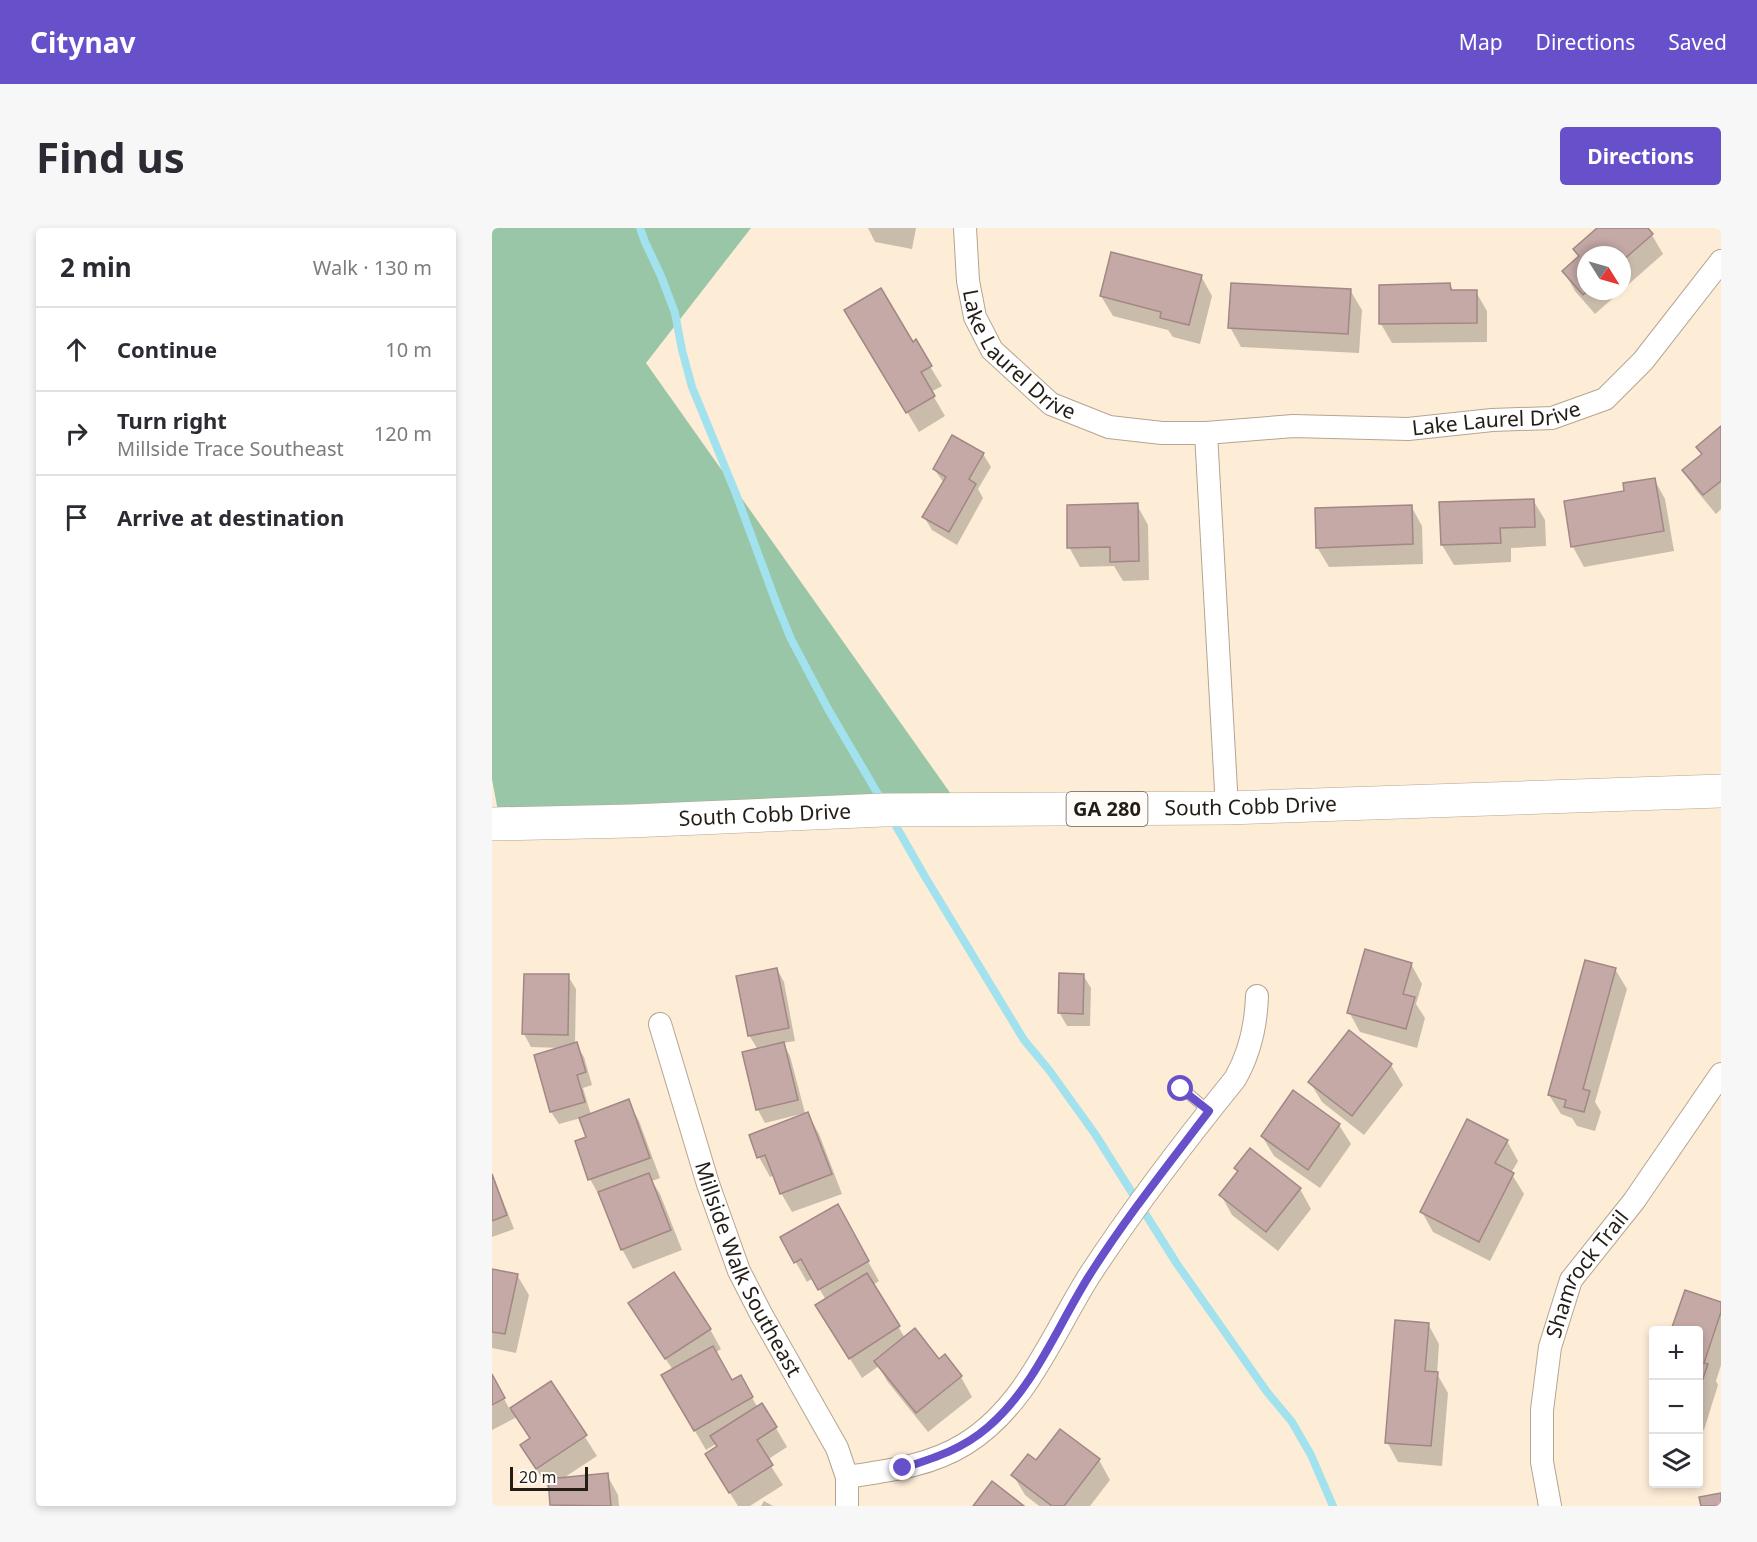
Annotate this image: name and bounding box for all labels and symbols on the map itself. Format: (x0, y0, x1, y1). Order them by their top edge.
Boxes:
north arrow (1577, 246, 1631, 300)
street label: Lake Laurel Drive (957, 287, 1080, 425)
street label: Lake Laurel Drive (1410, 394, 1584, 441)
street label: South Cobb Drive (1164, 789, 1337, 821)
road number: GA 280 (1066, 792, 1148, 826)
street label: South Cobb Drive (678, 796, 852, 832)
route start (1167, 1075, 1193, 1101)
street label: Millside Walk Southeast (689, 1158, 809, 1382)
street label: Shamrock Trail (1539, 1204, 1634, 1341)
route end (889, 1454, 915, 1480)
scale bar (510, 1464, 588, 1492)

